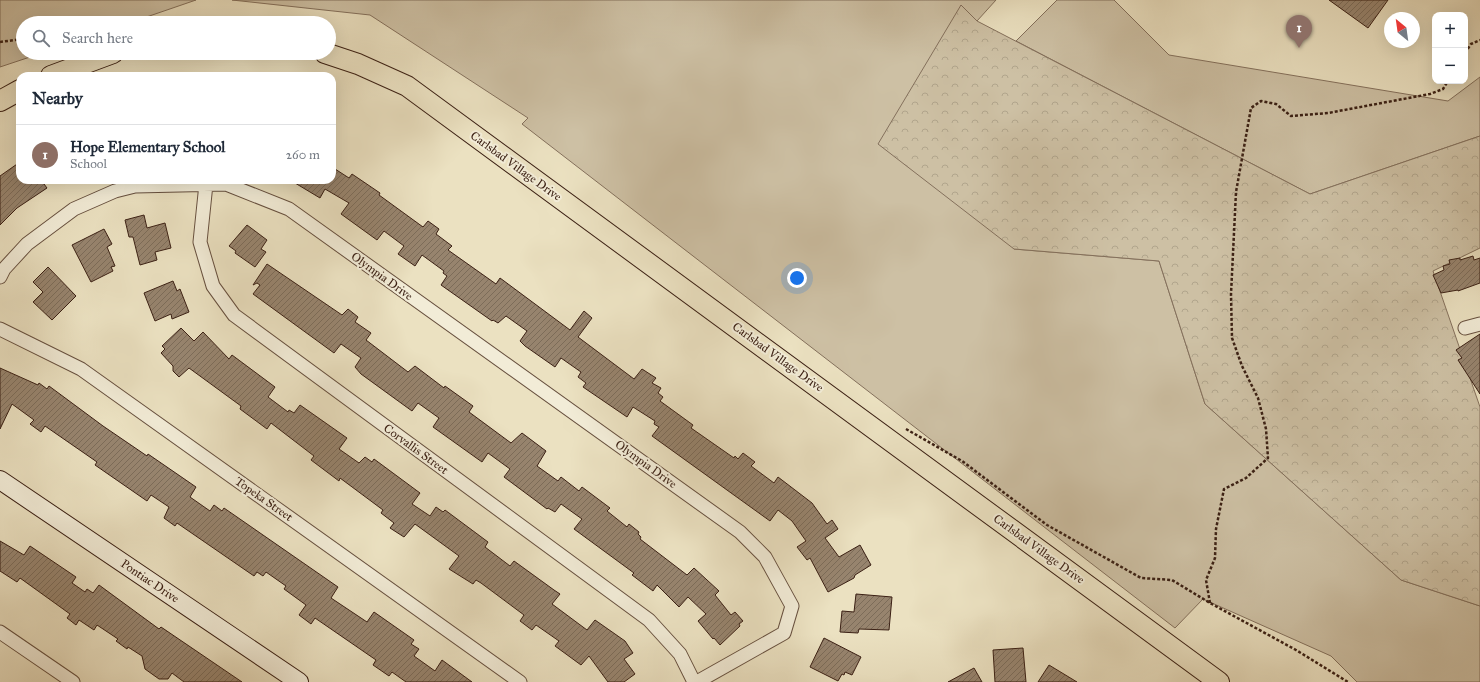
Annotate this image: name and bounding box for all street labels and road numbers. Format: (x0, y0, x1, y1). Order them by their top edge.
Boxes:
street label: Carlsbad Village Drive (467, 128, 564, 204)
street label: Olympia Drive (349, 249, 415, 303)
street label: Carlsbad Village Drive (729, 319, 826, 395)
street label: Corvallis Street (381, 421, 452, 478)
street label: Olympia Drive (613, 437, 679, 491)
street label: Topeka Street (232, 474, 296, 524)
street label: Carlsbad Village Drive (990, 511, 1087, 587)
street label: Pontiac Drive (118, 556, 182, 606)

